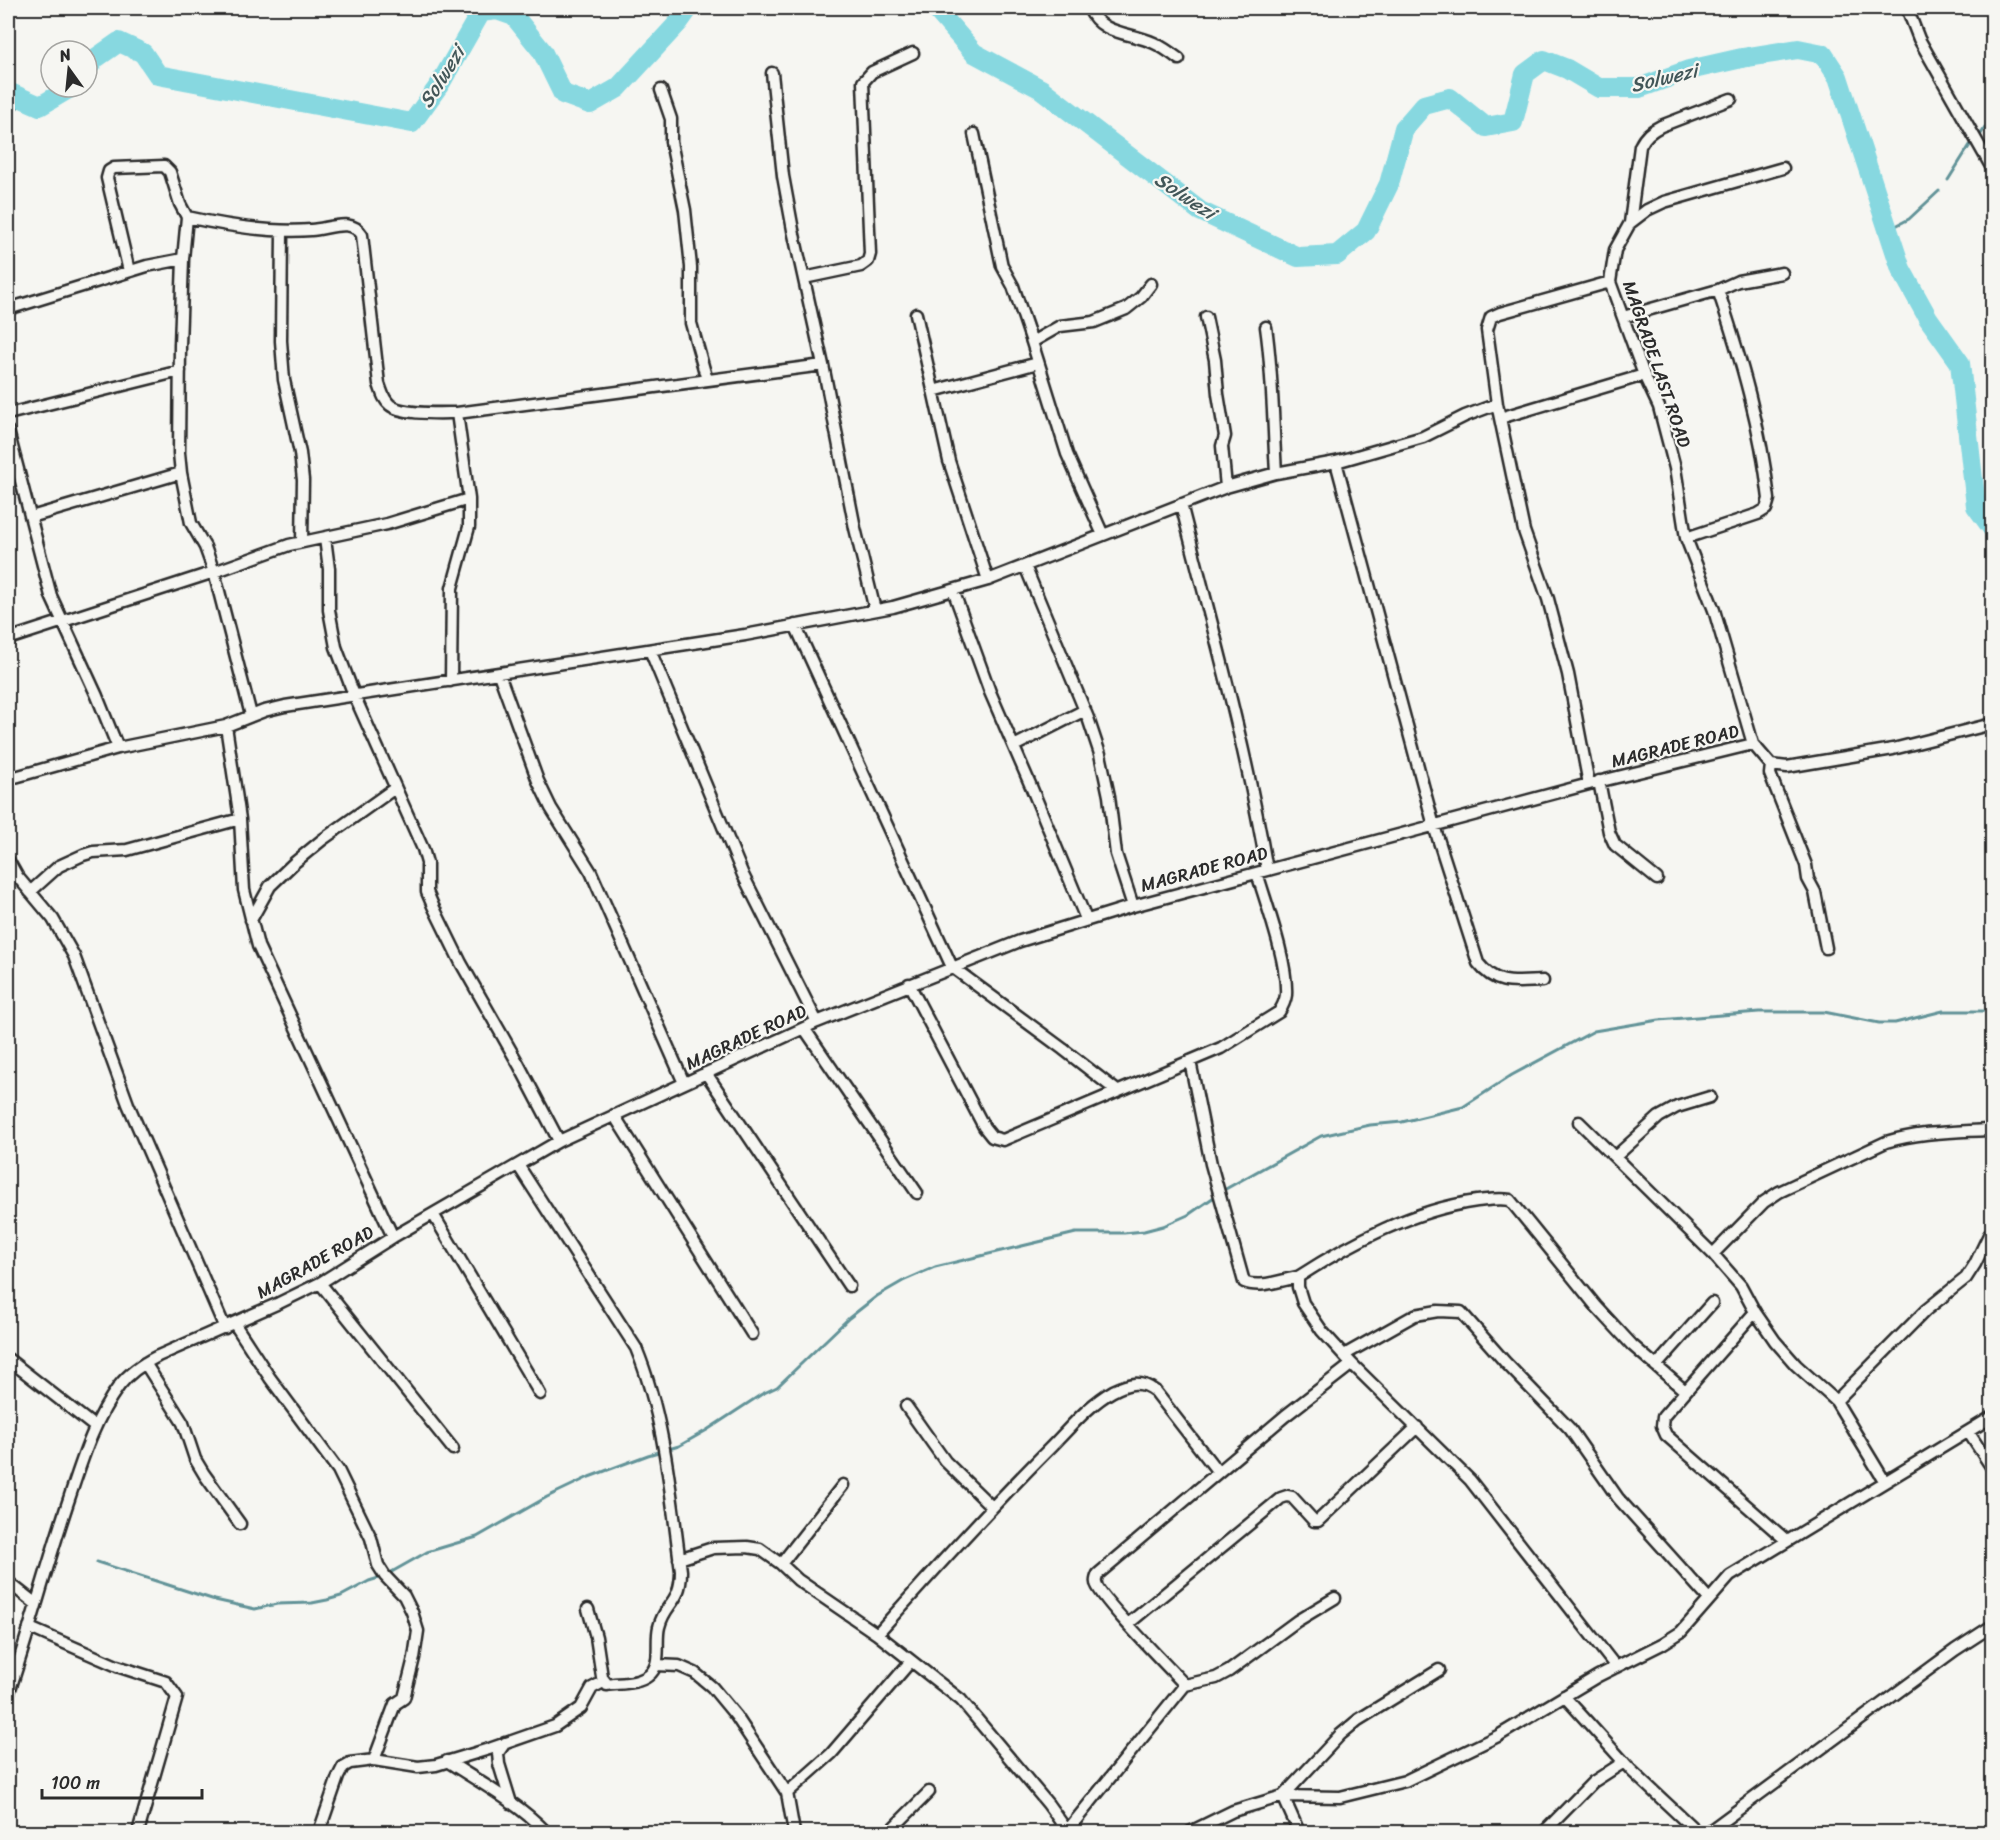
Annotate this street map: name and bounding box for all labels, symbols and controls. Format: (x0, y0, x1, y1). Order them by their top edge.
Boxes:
water label: Solwezi (409, 36, 477, 115)
north arrow (39, 39, 99, 99)
text: N (55, 39, 75, 71)
water label: Solwezi (1627, 53, 1704, 103)
water label: Solwezi (1147, 163, 1226, 231)
street label: MAGRADE LAST ROAD (1613, 276, 1701, 452)
street label: MAGRADE ROAD (1608, 715, 1742, 777)
street label: MAGRADE ROAD (1137, 837, 1271, 901)
street label: MAGRADE ROAD (680, 995, 812, 1079)
street label: MAGRADE ROAD (250, 1216, 380, 1308)
scale bar (42, 1762, 202, 1800)
text: 100 m (51, 1767, 100, 1799)

